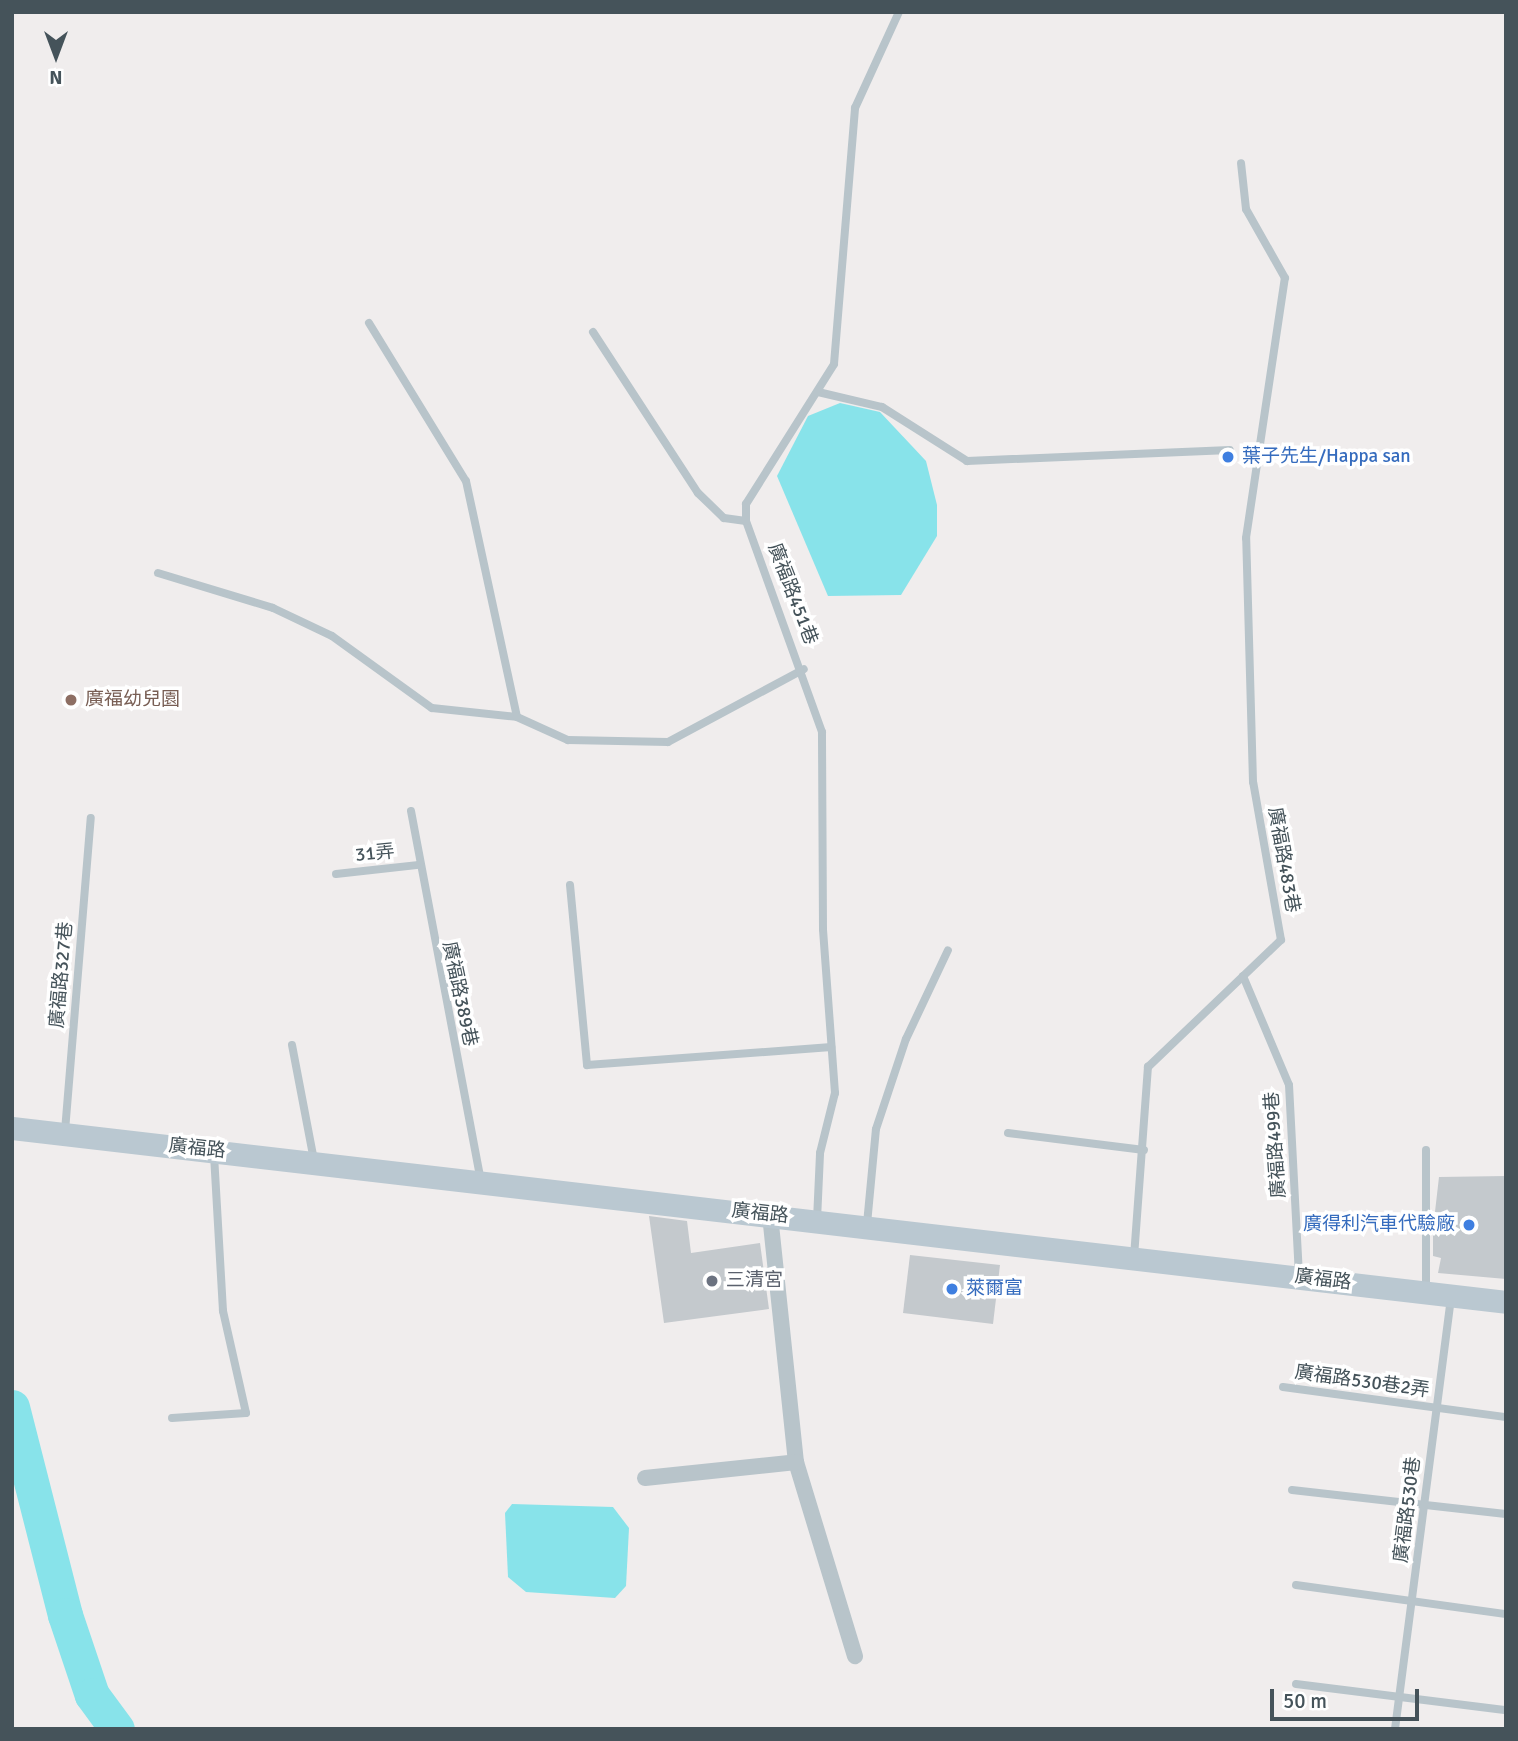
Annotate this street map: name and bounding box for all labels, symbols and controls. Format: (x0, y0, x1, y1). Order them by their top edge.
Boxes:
north arrow (21, 21, 91, 91)
text: N (49, 65, 63, 89)
place label: 葉子先生/Happa san (1242, 446, 1411, 468)
marker: 葉子先生/Happa san (1220, 449, 1236, 465)
street label: 廣福路451巷 (762, 540, 822, 648)
place label: 廣福幼兒園 (85, 689, 180, 711)
marker: 廣福幼兒園 (63, 692, 79, 708)
street label: 廣福路483巷 (1263, 805, 1303, 915)
street label: 31弄 (354, 841, 396, 867)
street label: 廣福路327巷 (46, 921, 78, 1029)
street label: 廣福路389巷 (437, 939, 481, 1049)
street label: 廣福路499巷 (1261, 1091, 1291, 1199)
street label: 廣福路 (167, 1135, 227, 1163)
street label: 廣福路 (730, 1200, 790, 1228)
place label: 廣得利汽車代驗廠 (1303, 1214, 1455, 1236)
marker: 廣得利汽車代驗廠 (1461, 1217, 1477, 1233)
street label: 廣福路 (1293, 1265, 1353, 1295)
place label: 三清宮 (726, 1270, 783, 1292)
marker: 三清宮 (704, 1273, 720, 1289)
place label: 萊爾富 (966, 1278, 1023, 1300)
marker: 萊爾富 (944, 1281, 960, 1297)
street label: 廣福路530巷2弄 (1293, 1361, 1431, 1403)
street label: 廣福路530巷 (1390, 1456, 1426, 1564)
scale bar (1273, 1674, 1422, 1718)
text: 50 m (1283, 1688, 1327, 1714)

